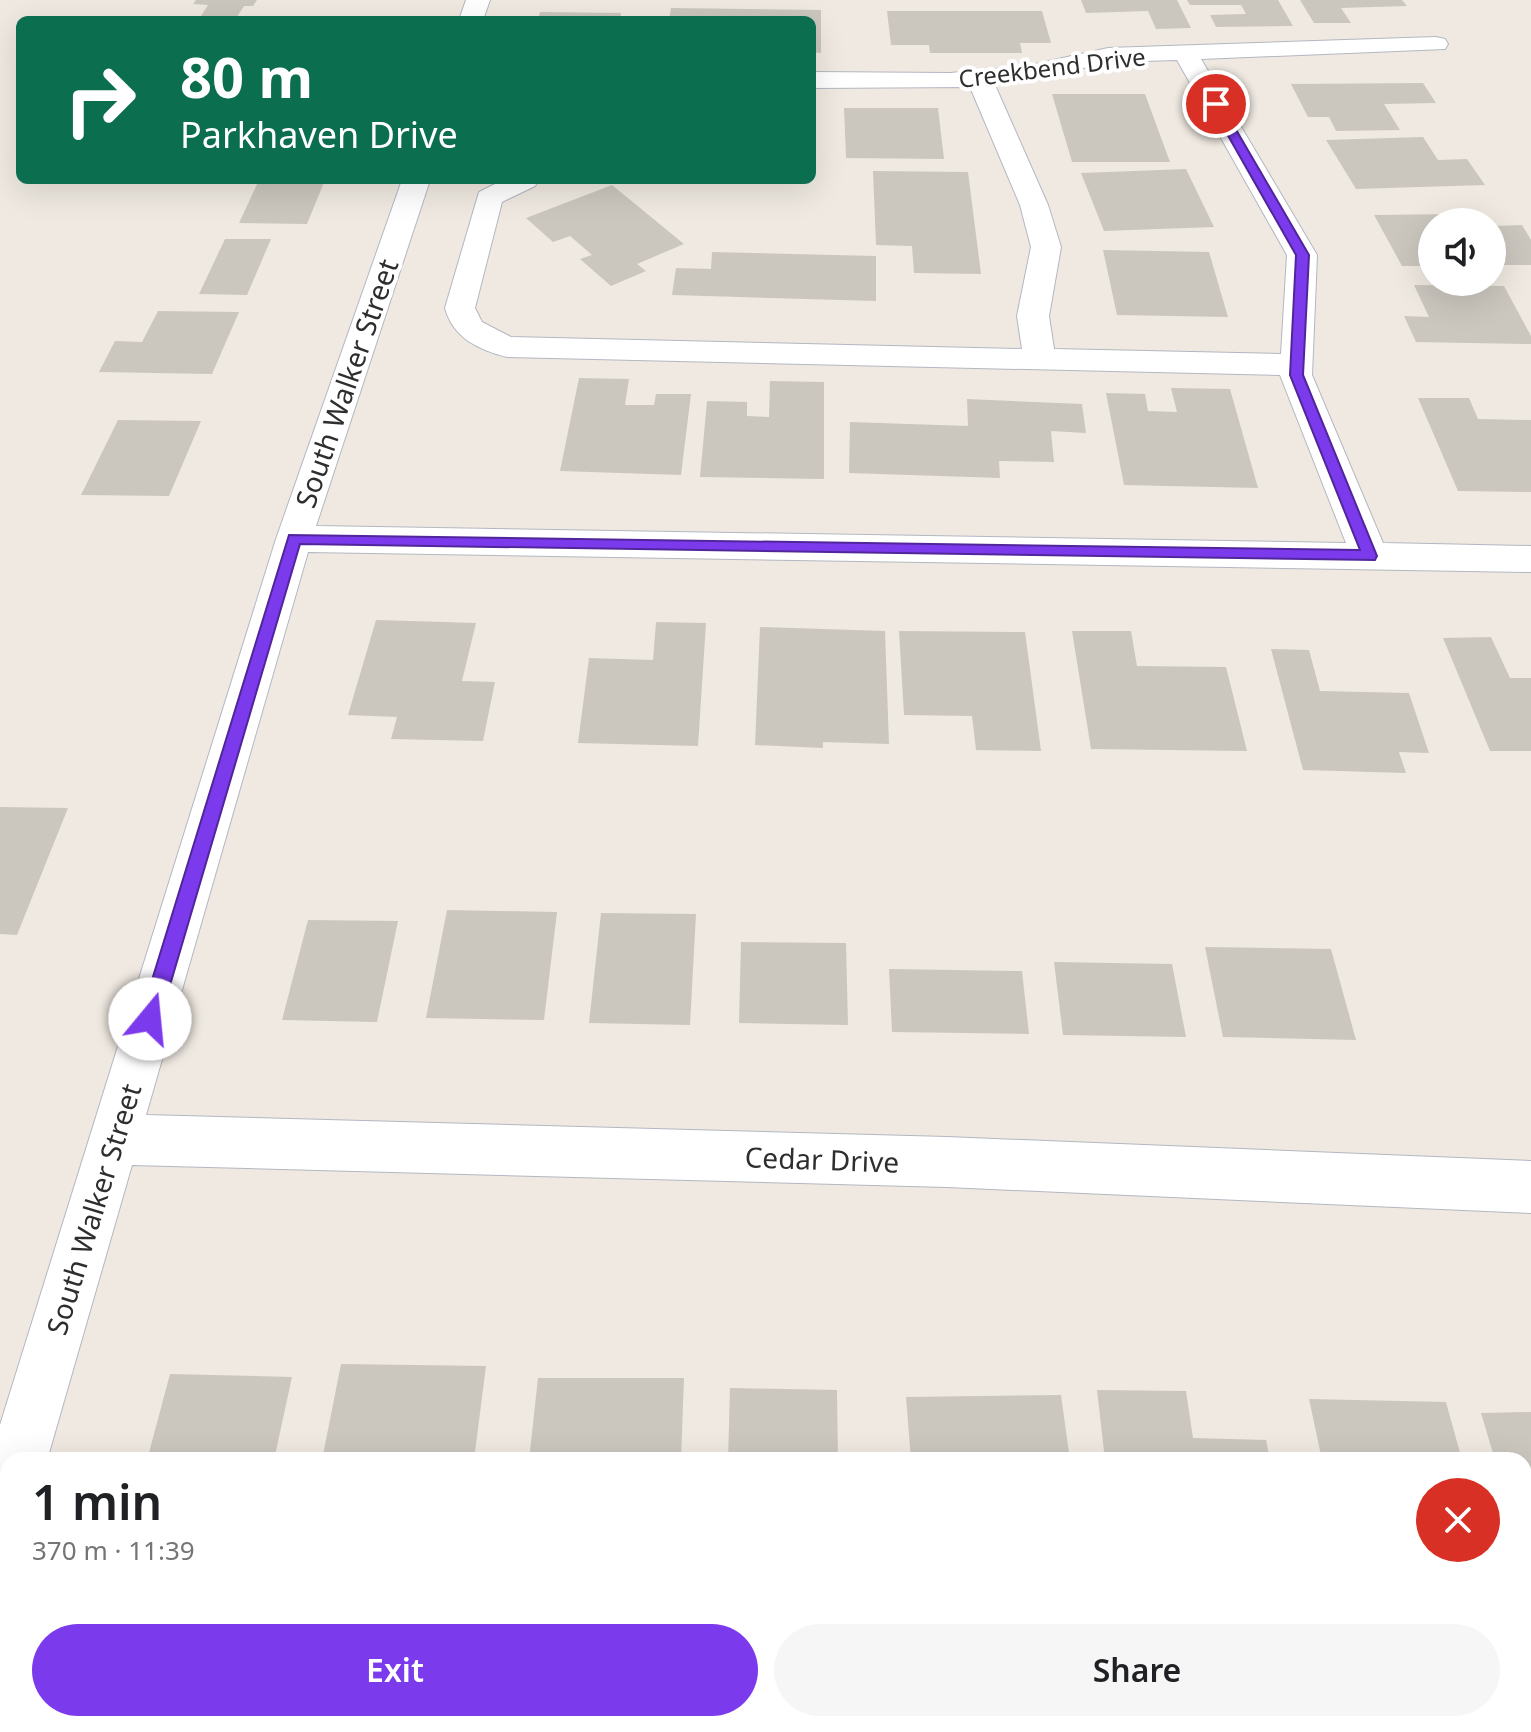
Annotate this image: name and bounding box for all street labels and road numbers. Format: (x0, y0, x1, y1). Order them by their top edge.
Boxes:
street label: Creekbend Drive (957, 39, 1147, 95)
street label: South Walker Street (286, 254, 406, 512)
street label: South Walker Street (37, 1079, 149, 1339)
street label: Cedar Drive (744, 1137, 900, 1181)

